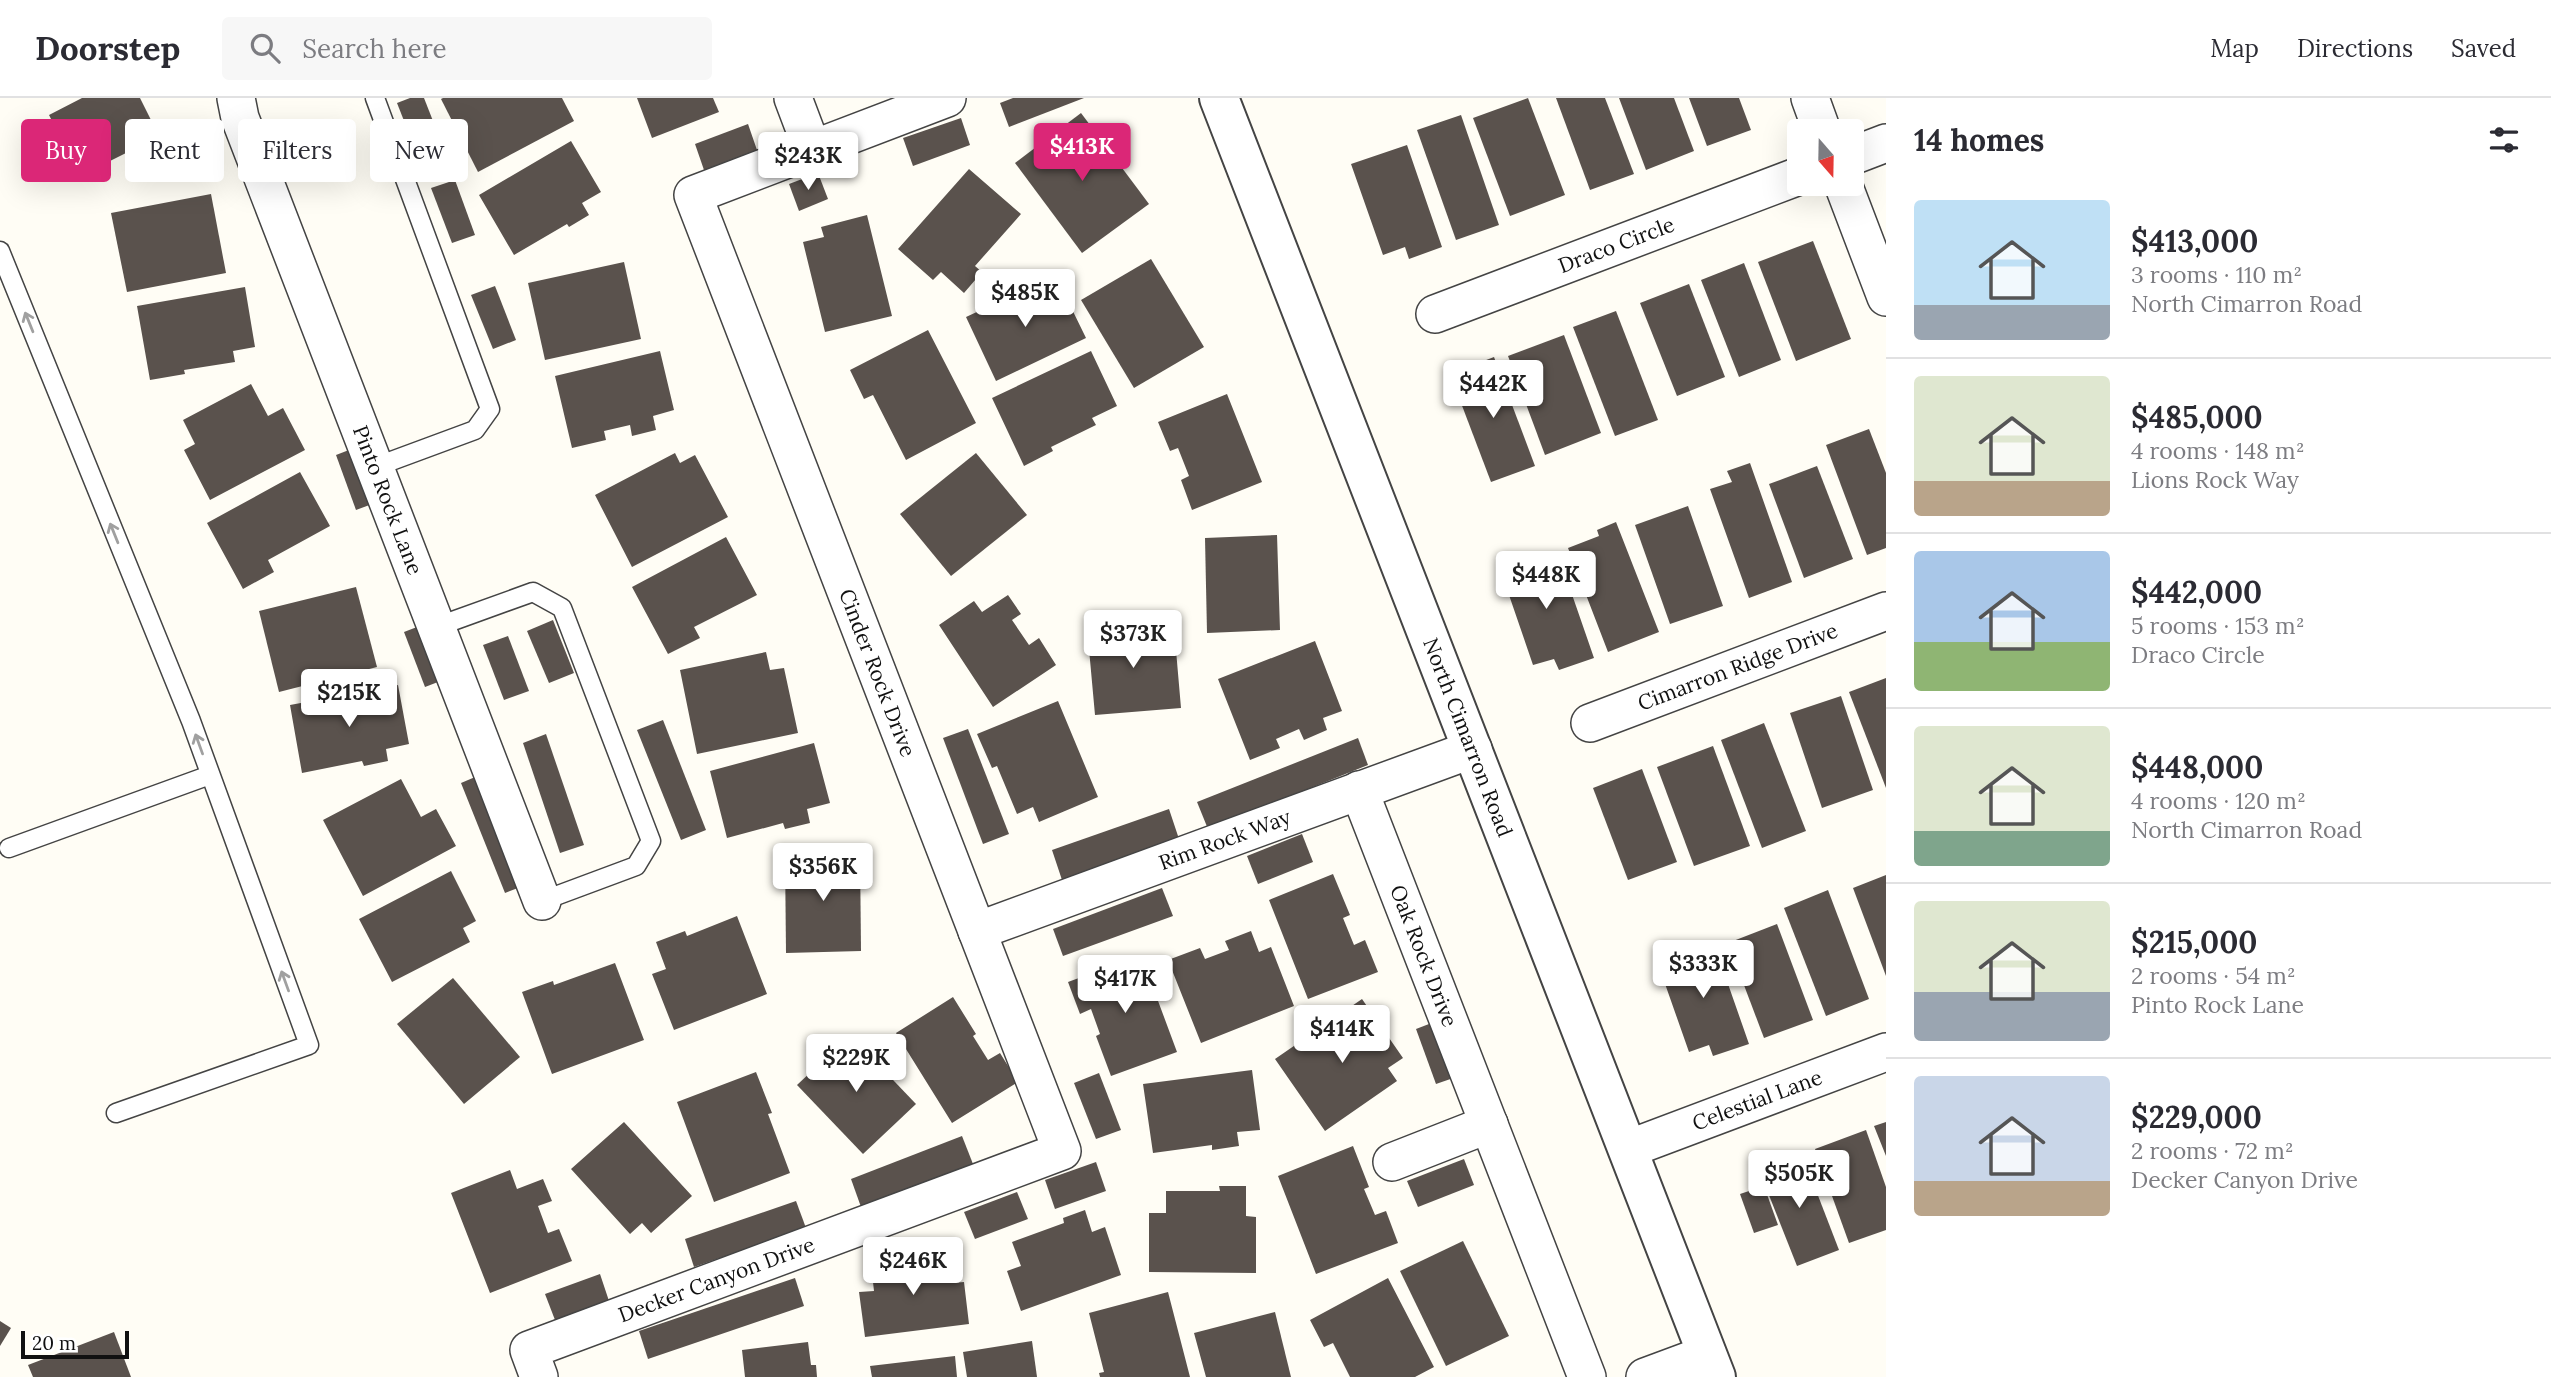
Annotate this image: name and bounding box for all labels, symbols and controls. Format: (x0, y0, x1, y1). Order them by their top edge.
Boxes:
search box (222, 17, 712, 80)
text: Doorstep (35, 27, 180, 69)
icon: search (246, 29, 284, 67)
text: Search here (302, 32, 447, 65)
text: Map (2210, 33, 2259, 64)
text: Directions (2297, 33, 2413, 64)
text: Saved (2451, 33, 2516, 64)
chip: Buy (21, 119, 111, 182)
chip: Rent (125, 119, 224, 182)
chip: Filters (238, 119, 356, 182)
chip: New (370, 119, 468, 182)
north arrow (1787, 119, 1864, 196)
map controls (1787, 119, 1864, 196)
text: 14 homes (1914, 121, 2044, 159)
icon: filters (2485, 121, 2523, 159)
pin: $413K (1033, 123, 1131, 183)
text: $413K (1050, 131, 1114, 160)
pin: $243K (759, 132, 857, 192)
text: $243K (774, 140, 842, 169)
street label: Draco Circle (1554, 210, 1678, 279)
text: $413,000 (2131, 222, 2258, 260)
icon: home (1970, 228, 2054, 312)
text: 3 rooms · 110 m² (2131, 260, 2302, 289)
pin: $485K (976, 270, 1074, 329)
text: $485K (991, 277, 1059, 306)
text: North Cimarron Road (2131, 289, 2362, 318)
one-way arrow (21, 312, 34, 334)
pin: $442K (1444, 360, 1542, 420)
text: $442K (1459, 368, 1527, 397)
text: $485,000 (2131, 398, 2263, 436)
icon: home (1970, 404, 2054, 488)
street label: Pinto Rock Lane (347, 421, 429, 579)
text: 4 rooms · 148 m² (2131, 436, 2305, 465)
text: Lions Rock Way (2131, 465, 2299, 494)
one-way arrow (107, 523, 120, 544)
pin: $448K (1497, 552, 1595, 611)
text: $448K (1512, 559, 1580, 588)
text: $442,000 (2131, 573, 2262, 611)
icon: home (1970, 579, 2054, 663)
street label: Cinder Rock Drive (833, 585, 922, 761)
pin: $373K (1084, 610, 1182, 670)
text: 5 rooms · 153 m² (2131, 611, 2305, 640)
street label: Cimarron Ridge Drive (1634, 617, 1841, 717)
text: $373K (1100, 618, 1166, 647)
street label: North Cimarron Road (1417, 634, 1519, 841)
text: Draco Circle (2131, 640, 2265, 669)
pin: $215K (300, 670, 398, 729)
text: $215K (317, 677, 381, 706)
one-way arrow (192, 734, 204, 756)
text: $448,000 (2131, 748, 2263, 786)
icon: home (1970, 754, 2054, 838)
text: 4 rooms · 120 m² (2131, 786, 2306, 815)
street label: Rim Rock Way (1155, 803, 1294, 876)
text: North Cimarron Road (2131, 815, 2362, 844)
pin: $356K (774, 844, 872, 903)
text: $356K (789, 851, 857, 880)
street label: Oak Rock Drive (1384, 881, 1464, 1031)
text: $215,000 (2131, 923, 2257, 961)
icon: home (1970, 929, 2054, 1013)
pin: $333K (1654, 940, 1752, 1000)
text: $333K (1669, 948, 1737, 977)
pin: $417K (1076, 956, 1174, 1015)
text: 2 rooms · 54 m² (2131, 961, 2296, 990)
text: $417K (1094, 963, 1156, 992)
one-way arrow (278, 970, 290, 992)
text: Pinto Rock Lane (2131, 990, 2304, 1019)
pin: $414K (1293, 1006, 1391, 1065)
text: $414K (1310, 1013, 1374, 1042)
pin: $229K (807, 1034, 905, 1094)
text: $229K (822, 1042, 890, 1071)
street label: Celestial Lane (1688, 1063, 1826, 1137)
text: $229,000 (2131, 1098, 2262, 1136)
icon: home (1970, 1104, 2054, 1188)
text: 2 rooms · 72 m² (2131, 1136, 2294, 1165)
pin: $505K (1750, 1150, 1848, 1210)
text: $505K (1764, 1158, 1834, 1187)
text: Decker Canyon Drive (2131, 1165, 2358, 1194)
street label: Decker Canyon Drive (614, 1231, 818, 1328)
pin: $246K (864, 1238, 962, 1297)
text: $246K (879, 1245, 947, 1274)
scale bar (21, 1328, 130, 1360)
text: 20 m (32, 1331, 76, 1355)

